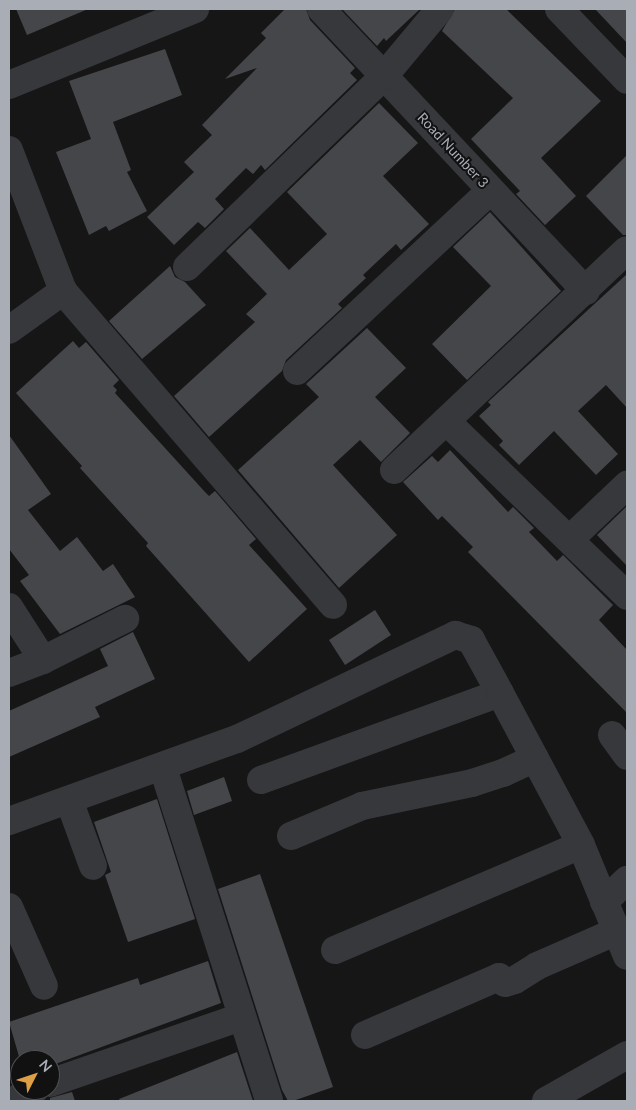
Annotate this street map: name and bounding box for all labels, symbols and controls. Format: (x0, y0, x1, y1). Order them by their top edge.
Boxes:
street label: Road Number 3 (414, 109, 492, 191)
north arrow (10, 1050, 60, 1100)
text: N (36, 1056, 56, 1075)

